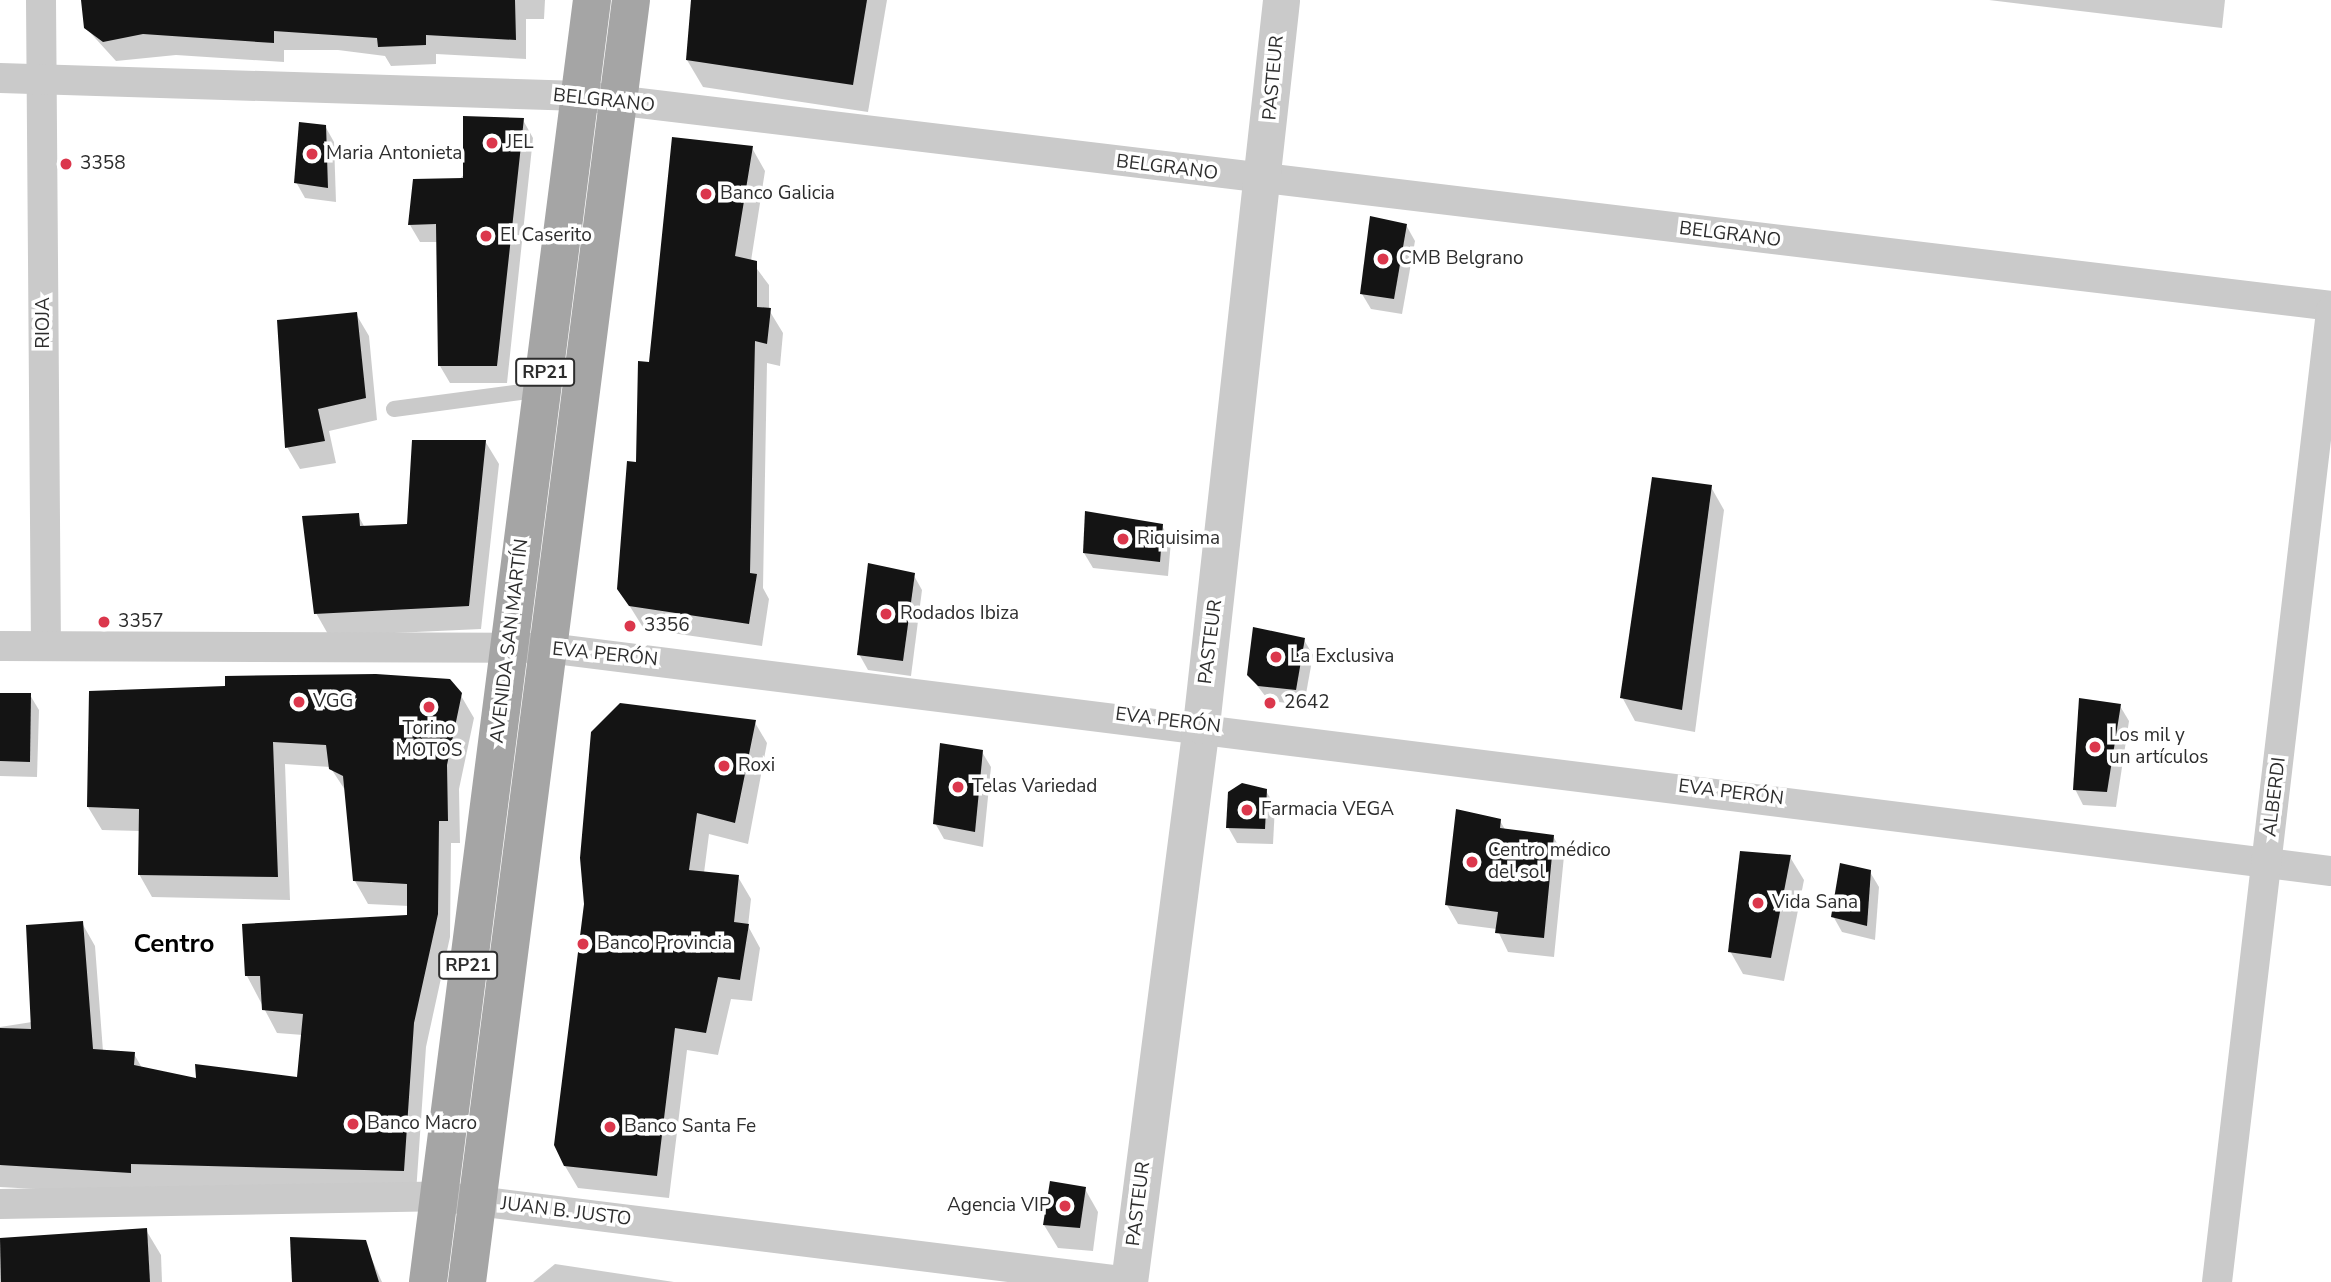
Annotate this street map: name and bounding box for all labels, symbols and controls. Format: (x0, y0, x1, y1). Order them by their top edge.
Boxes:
street label: PASTEUR (1259, 35, 1289, 121)
street label: BELGRANO (552, 84, 656, 118)
place label: JEL (506, 132, 534, 154)
marker: JEL (484, 135, 500, 151)
place label: Maria Antonieta (326, 143, 462, 165)
marker: Maria Antonieta (304, 146, 320, 162)
street label: BELGRANO (1115, 150, 1219, 186)
place label: 3358 (80, 153, 126, 175)
marker: 3358 (58, 156, 74, 172)
place label: Banco Galicia (720, 183, 835, 205)
marker: Banco Galicia (698, 186, 714, 202)
street label: BELGRANO (1678, 217, 1782, 253)
place label: El Caserito (500, 225, 592, 247)
marker: El Caserito (478, 228, 494, 244)
place label: CMB Belgrano (1399, 248, 1524, 270)
marker: CMB Belgrano (1373, 249, 1393, 269)
street label: RIOJA (33, 297, 55, 349)
road number: RP21 (514, 358, 576, 386)
place label: Riquisima (1137, 528, 1220, 550)
marker: Riquisima (1115, 531, 1131, 547)
street label: AVENIDA SAN MARTÍN (486, 538, 534, 744)
street label: PASTEUR (1195, 598, 1227, 686)
place label: Rodados Ibiza (900, 603, 1019, 625)
marker: Rodados Ibiza (878, 606, 894, 622)
place label: 3357 (118, 611, 164, 633)
marker: 3357 (96, 614, 112, 630)
place label: 3356 (644, 615, 690, 637)
marker: 3356 (622, 618, 638, 634)
street label: EVA PERÓN (551, 638, 659, 672)
place label: La Exclusiva (1290, 646, 1394, 668)
marker: La Exclusiva (1268, 649, 1284, 665)
place label: VGG (313, 691, 353, 713)
place label: 2642 (1284, 692, 1330, 714)
marker: VGG (291, 694, 307, 710)
marker: 2642 (1262, 695, 1278, 711)
marker: Torino MOTOS (421, 699, 437, 715)
street label: EVA PERÓN (1114, 703, 1222, 739)
place label: Torino MOTOS (396, 718, 462, 762)
place label: Los mil y un artículos (2109, 725, 2208, 769)
marker: Los mil y un artículos (2087, 739, 2103, 755)
place label: Roxi (738, 755, 775, 777)
street label: ALBERDI (2259, 756, 2291, 838)
marker: Roxi (716, 758, 732, 774)
street label: EVA PERÓN (1677, 775, 1785, 811)
place label: Telas Variedad (972, 776, 1097, 798)
marker: Telas Variedad (950, 779, 966, 795)
place label: Farmacia VEGA (1261, 799, 1394, 821)
marker: Farmacia VEGA (1239, 802, 1255, 818)
place label: Centro médico del sol (1488, 840, 1611, 884)
marker: Centro médico del sol (1462, 852, 1482, 872)
place label: Vida Sana (1772, 892, 1858, 914)
marker: Vida Sana (1750, 895, 1766, 911)
district label: Centro (134, 928, 214, 960)
place label: Banco Provincia (597, 933, 732, 955)
marker: Banco Provincia (575, 936, 591, 952)
road number: RP21 (436, 950, 500, 980)
place label: Banco Macro (367, 1113, 477, 1135)
marker: Banco Macro (345, 1116, 361, 1132)
place label: Banco Santa Fe (624, 1116, 756, 1138)
marker: Banco Santa Fe (602, 1119, 618, 1135)
street label: PASTEUR (1123, 1160, 1155, 1248)
street label: JUAN B. JUSTO (500, 1193, 632, 1231)
place label: Agencia VIP (947, 1195, 1051, 1217)
marker: Agencia VIP (1057, 1198, 1073, 1214)

